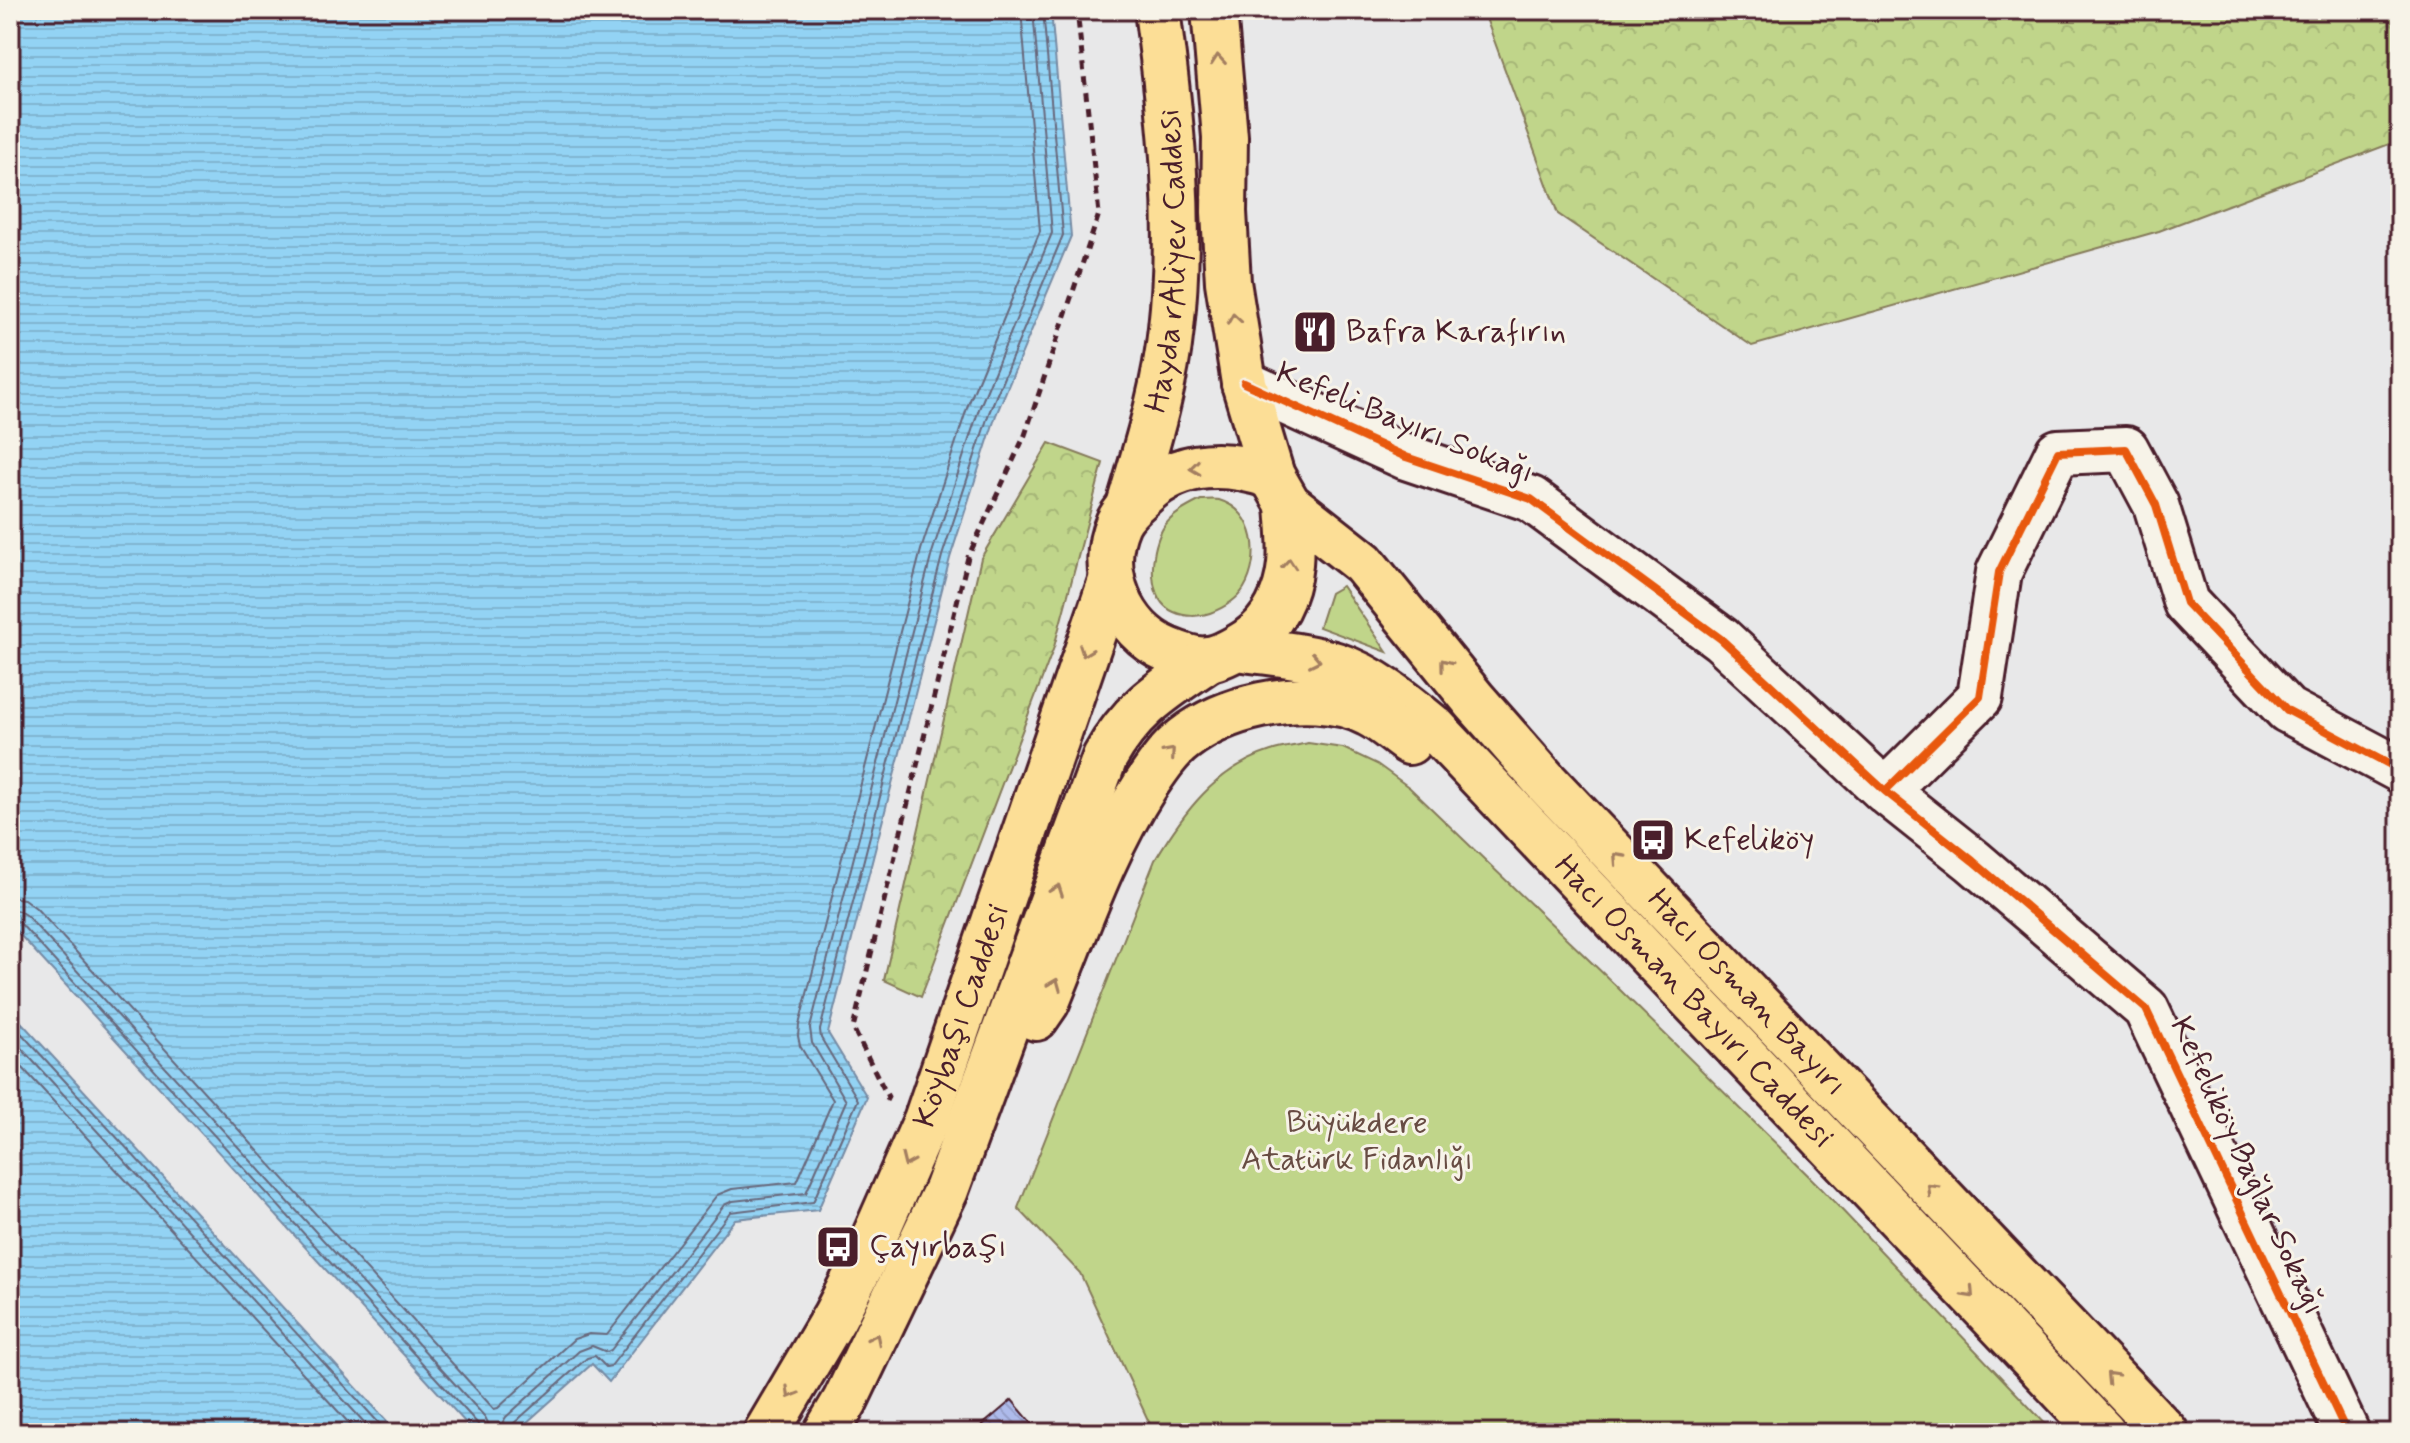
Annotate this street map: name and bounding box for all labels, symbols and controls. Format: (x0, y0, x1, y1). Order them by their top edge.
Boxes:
one-way arrow (1210, 53, 1227, 66)
street label: Hayda rAliyev Caddesi (1135, 107, 1197, 417)
restaurant icon: Bafra Karafırın (1291, 308, 1339, 356)
place label: Bafra Karafırın (1346, 311, 1566, 353)
one-way arrow (1226, 312, 1243, 326)
street label: Kefeli Bayırı Sokağı (1270, 352, 1540, 494)
one-way arrow (1188, 460, 1201, 477)
one-way arrow (1280, 557, 1297, 570)
one-way arrow (1079, 643, 1095, 657)
one-way arrow (1308, 651, 1321, 668)
one-way arrow (1440, 659, 1455, 673)
one-way arrow (1161, 747, 1175, 762)
bus stop icon: Kefeliköy (1629, 816, 1677, 864)
place label: Kefeliköy (1684, 819, 1814, 861)
street label: Hacı Osman Bayırı Caddesi (1544, 846, 1843, 1157)
one-way arrow (1613, 853, 1628, 867)
street label: Hacı Osman Bayırı (1638, 880, 1856, 1106)
one-way arrow (1047, 883, 1064, 897)
street label: Köybaşı Caddesi (904, 899, 1019, 1133)
one-way arrow (1045, 978, 1062, 992)
street label: Kefeliköy Bağlar Sokağı (2159, 1010, 2335, 1322)
park label: Büyükdere Atatürk Fidanlığı (1241, 1102, 1473, 1181)
one-way arrow (901, 1153, 917, 1167)
one-way arrow (1928, 1183, 1942, 1198)
bus stop icon: Çayırbaşı (814, 1223, 862, 1271)
place label: Çayırbaşı (869, 1226, 1007, 1268)
one-way arrow (1959, 1284, 1974, 1298)
one-way arrow (865, 1333, 881, 1348)
one-way arrow (2106, 1372, 2121, 1386)
one-way arrow (785, 1384, 801, 1399)

